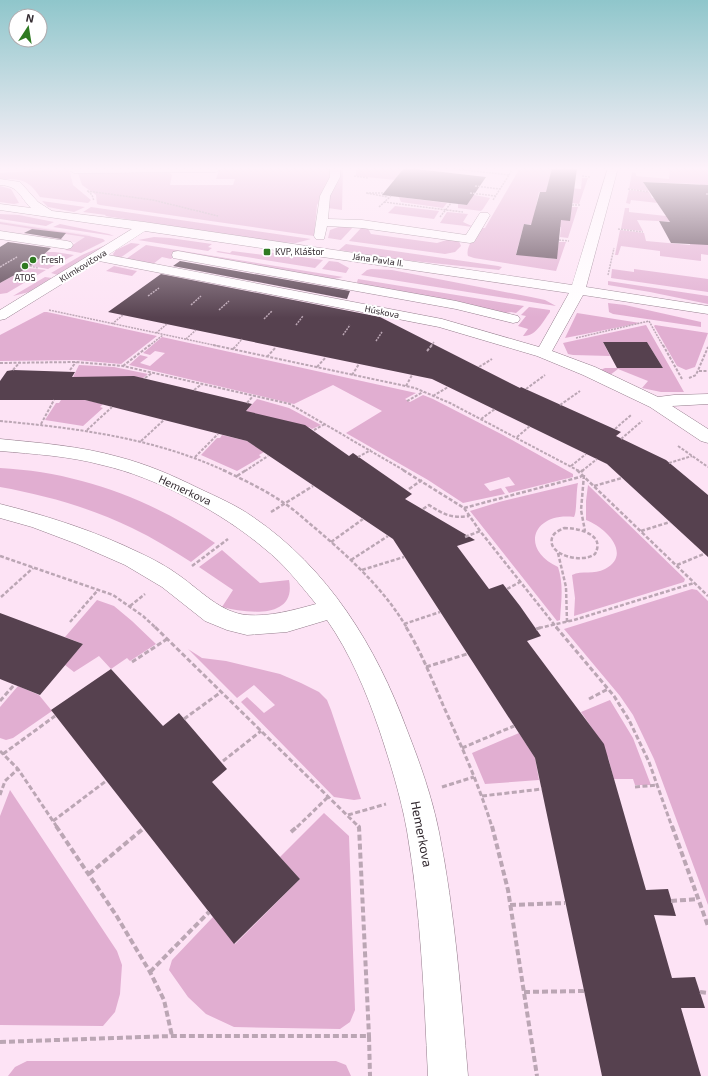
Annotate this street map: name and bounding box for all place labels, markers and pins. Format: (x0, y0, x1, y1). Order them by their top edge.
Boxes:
place label: KVP, Kláštor (275, 246, 325, 257)
marker: KVP, Kláštor (262, 247, 272, 257)
place label: Fresh (41, 254, 64, 265)
marker: Fresh (28, 255, 38, 265)
marker: ATOS (20, 261, 30, 271)
place label: ATOS (14, 272, 36, 283)

